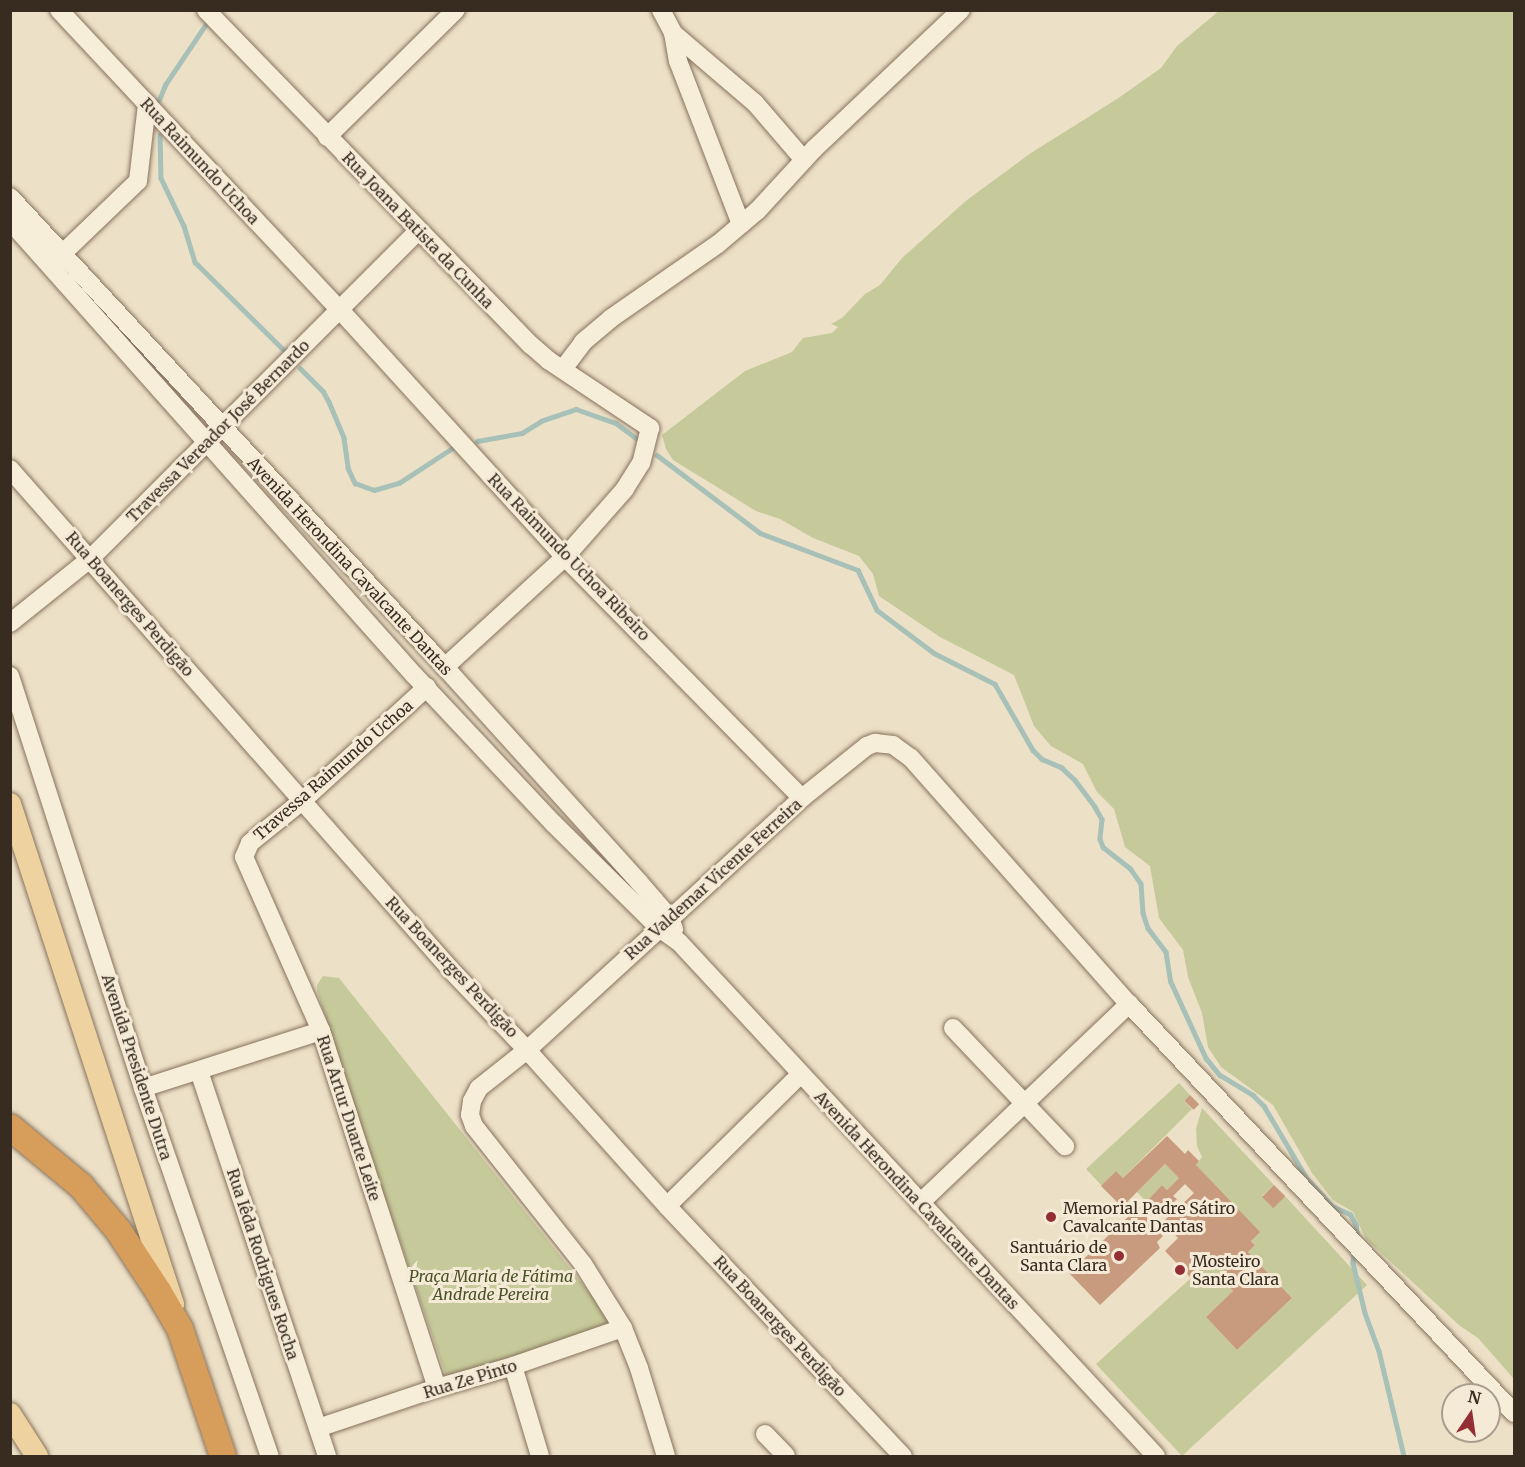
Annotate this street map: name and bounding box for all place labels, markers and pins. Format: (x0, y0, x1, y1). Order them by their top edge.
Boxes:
place label: Memorial Padre Sátiro Cavalcante Dantas (1063, 1198, 1235, 1236)
marker: Memorial Padre Sátiro Cavalcante Dantas (1044, 1210, 1058, 1224)
place label: Santuário de Santa Clara (1010, 1237, 1107, 1275)
marker: Santuário de Santa Clara (1112, 1249, 1126, 1263)
place label: Mosteiro Santa Clara (1192, 1251, 1279, 1289)
marker: Mosteiro Santa Clara (1173, 1263, 1187, 1277)

